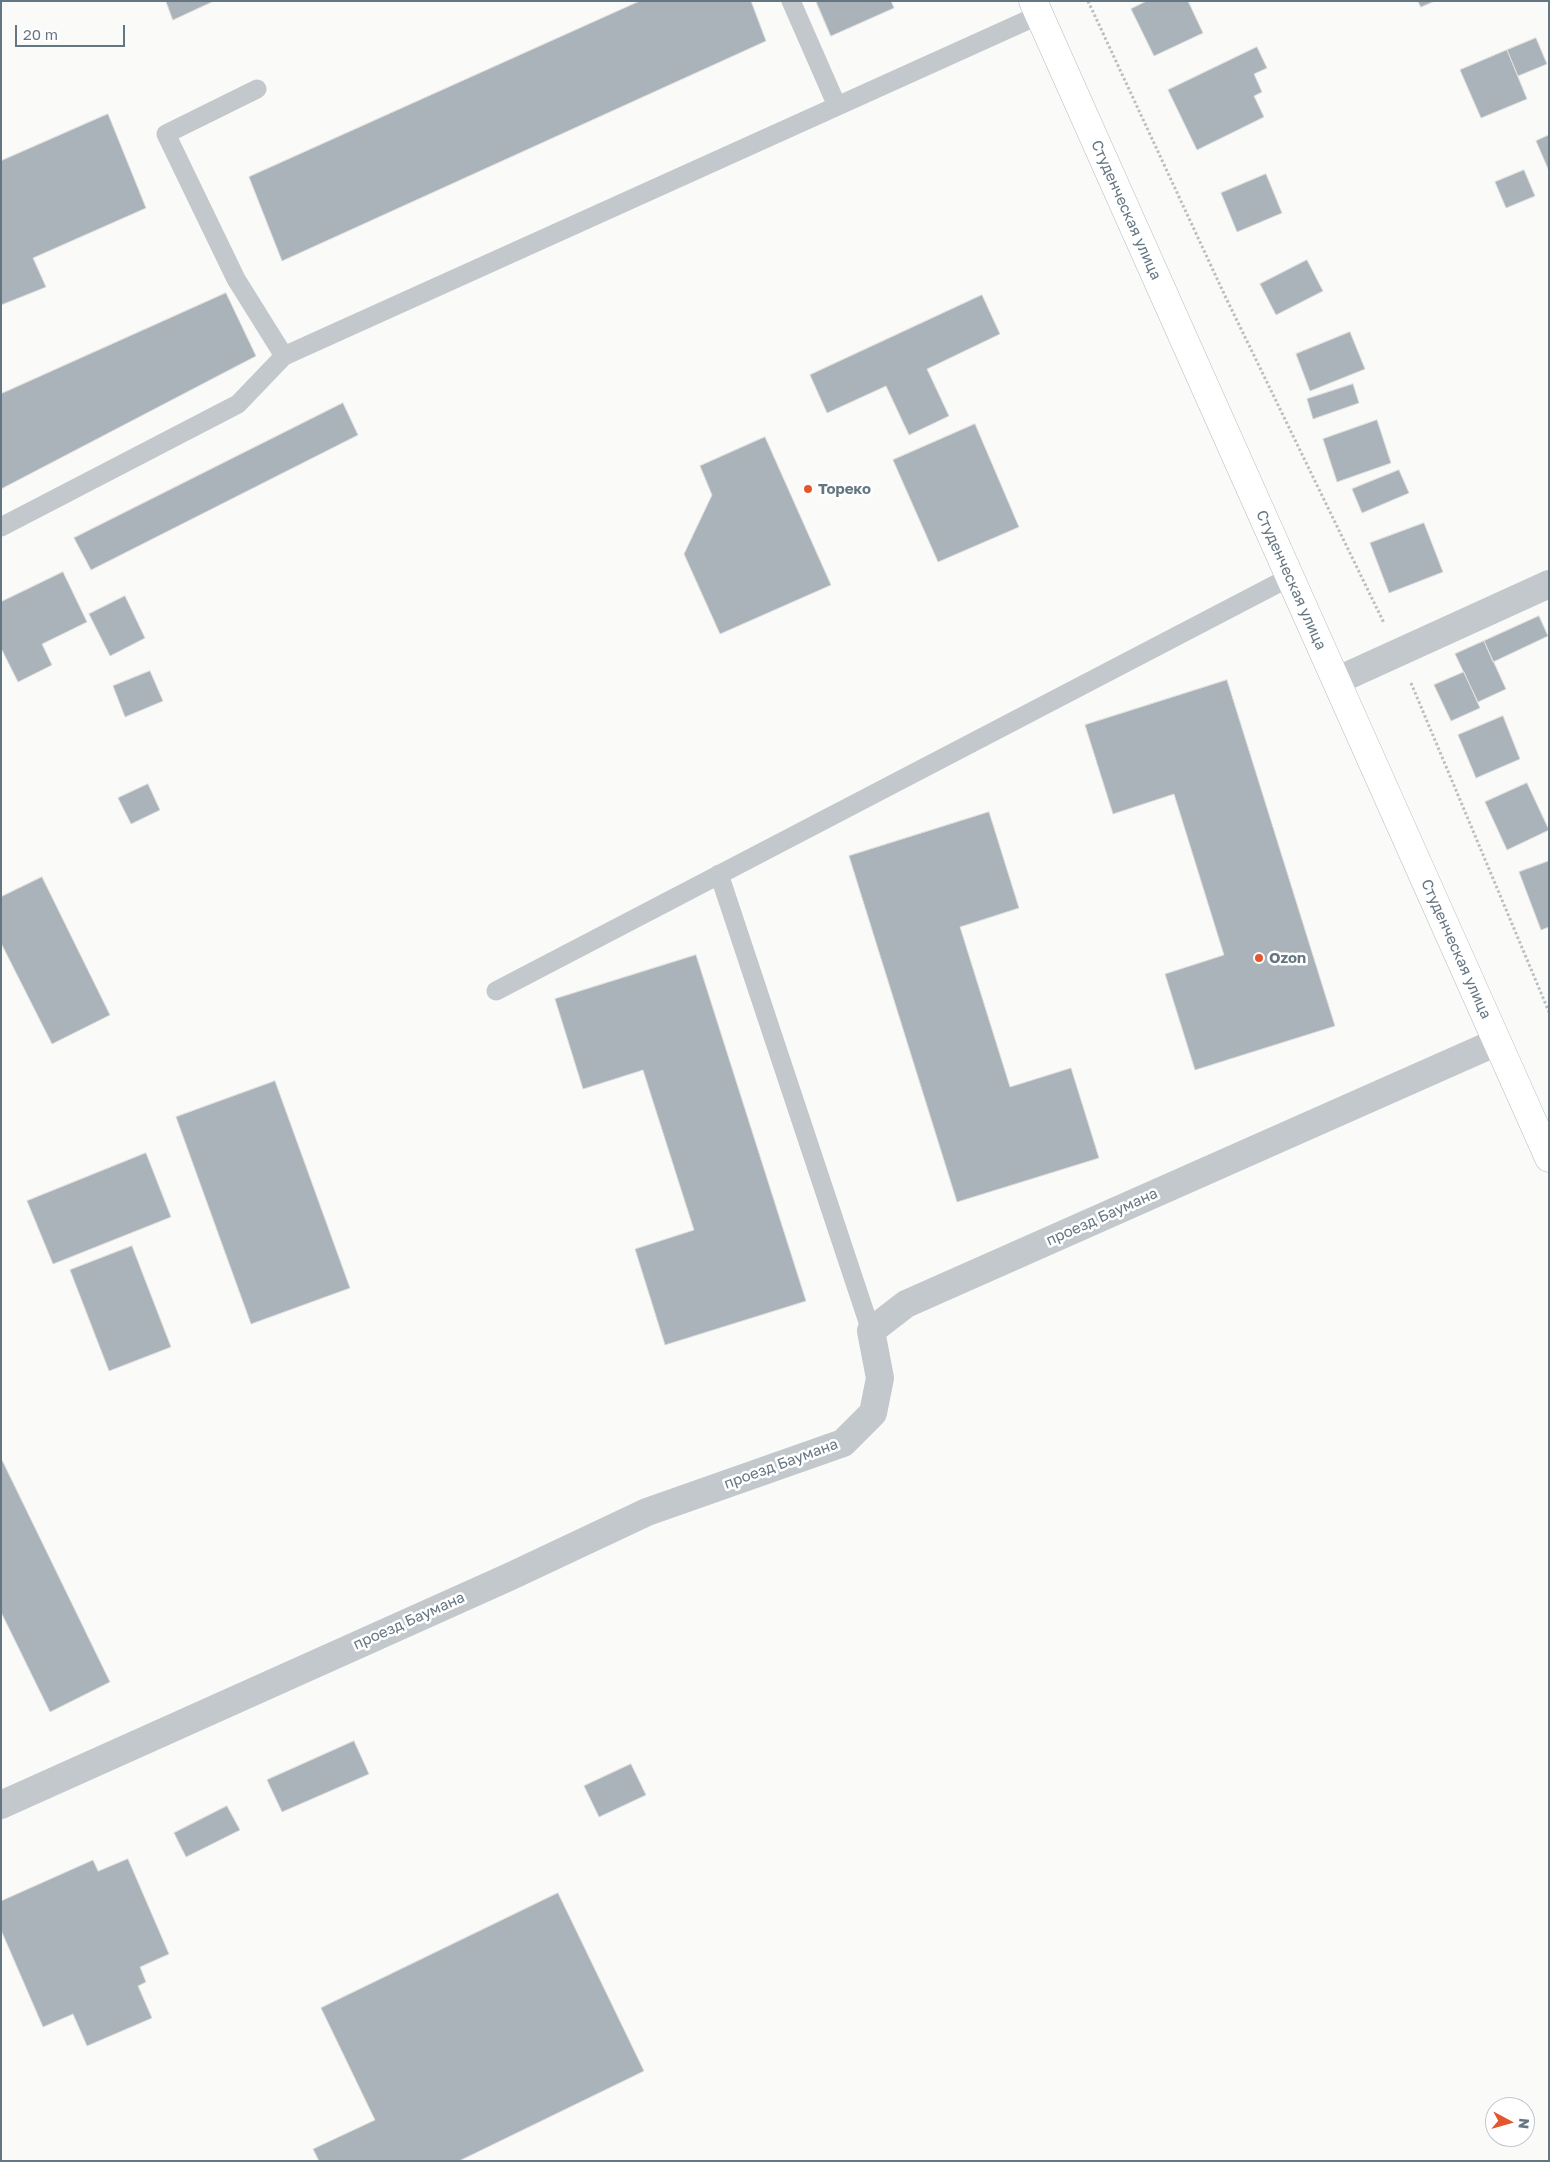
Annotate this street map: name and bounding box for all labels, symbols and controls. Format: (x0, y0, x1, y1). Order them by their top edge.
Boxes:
scale bar (18, 15, 128, 47)
text: 20 m (23, 25, 58, 43)
street label: Студенческая улица (1087, 137, 1165, 283)
place label: Тореко (818, 480, 871, 498)
marker: Тореко (802, 483, 814, 495)
street label: Студенческая улица (1252, 507, 1330, 653)
street label: Студенческая улица (1417, 876, 1495, 1022)
place label: Ozon (1269, 949, 1306, 967)
marker: Ozon (1253, 952, 1265, 964)
street label: проезд Баумана (1043, 1184, 1161, 1250)
street label: проезд Баумана (722, 1435, 840, 1493)
street label: проезд Баумана (350, 1588, 468, 1654)
north arrow (1485, 2097, 1535, 2147)
text: N (1515, 2117, 1533, 2130)

